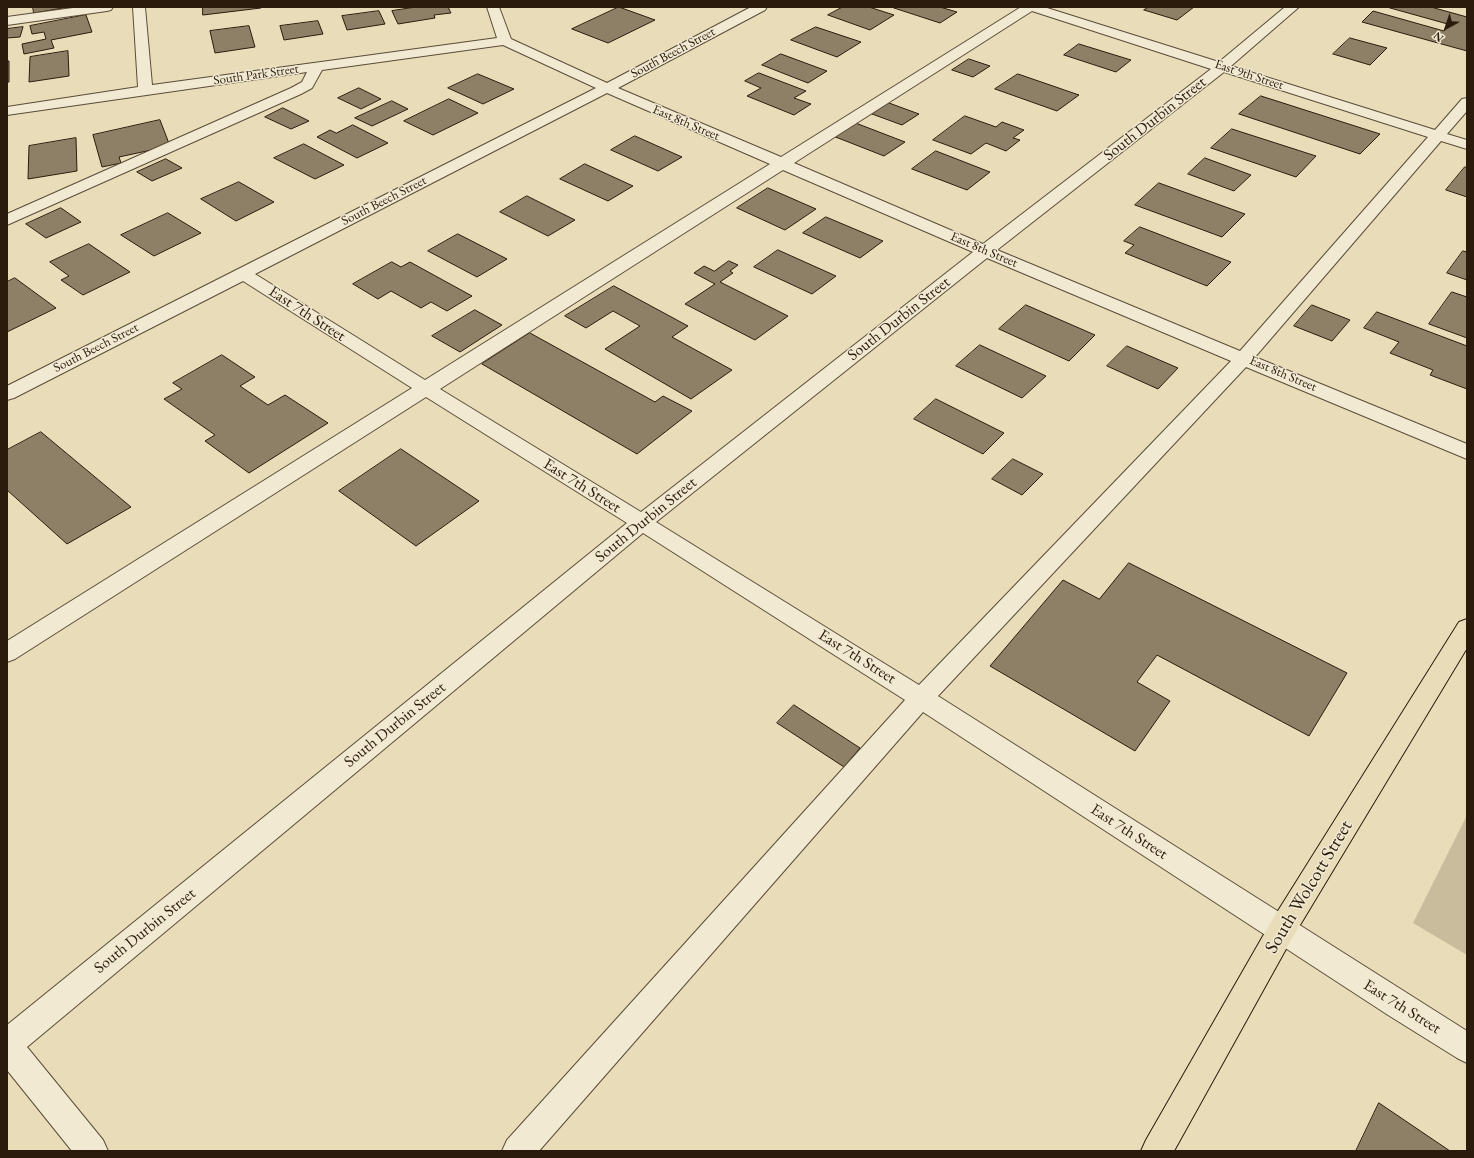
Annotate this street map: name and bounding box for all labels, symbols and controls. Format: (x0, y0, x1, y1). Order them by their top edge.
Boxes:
north arrow (1426, 8, 1466, 48)
street label: South Beech Street (628, 24, 718, 82)
text: N (1430, 29, 1446, 45)
street label: East 9th Street (1213, 57, 1285, 93)
street label: South Park Street (212, 61, 300, 89)
street label: South Durbin Street (1100, 73, 1210, 165)
street label: East 8th Street (650, 102, 722, 144)
street label: South Beech Street (339, 173, 429, 229)
street label: East 8th Street (948, 229, 1020, 271)
street label: South Durbin Street (844, 273, 954, 365)
street label: East 7th Street (265, 282, 349, 346)
street label: South Beech Street (51, 320, 141, 376)
street label: East 8th Street (1247, 353, 1319, 395)
street label: East 7th Street (540, 455, 624, 517)
street label: South Durbin Street (591, 473, 701, 567)
street label: East 7th Street (815, 626, 899, 688)
street label: South Durbin Street (340, 678, 450, 772)
street label: East 7th Street (1087, 800, 1171, 864)
street label: South Wolcott Street (1260, 816, 1358, 958)
street label: South Durbin Street (90, 884, 200, 978)
street label: East 7th Street (1360, 976, 1444, 1038)

